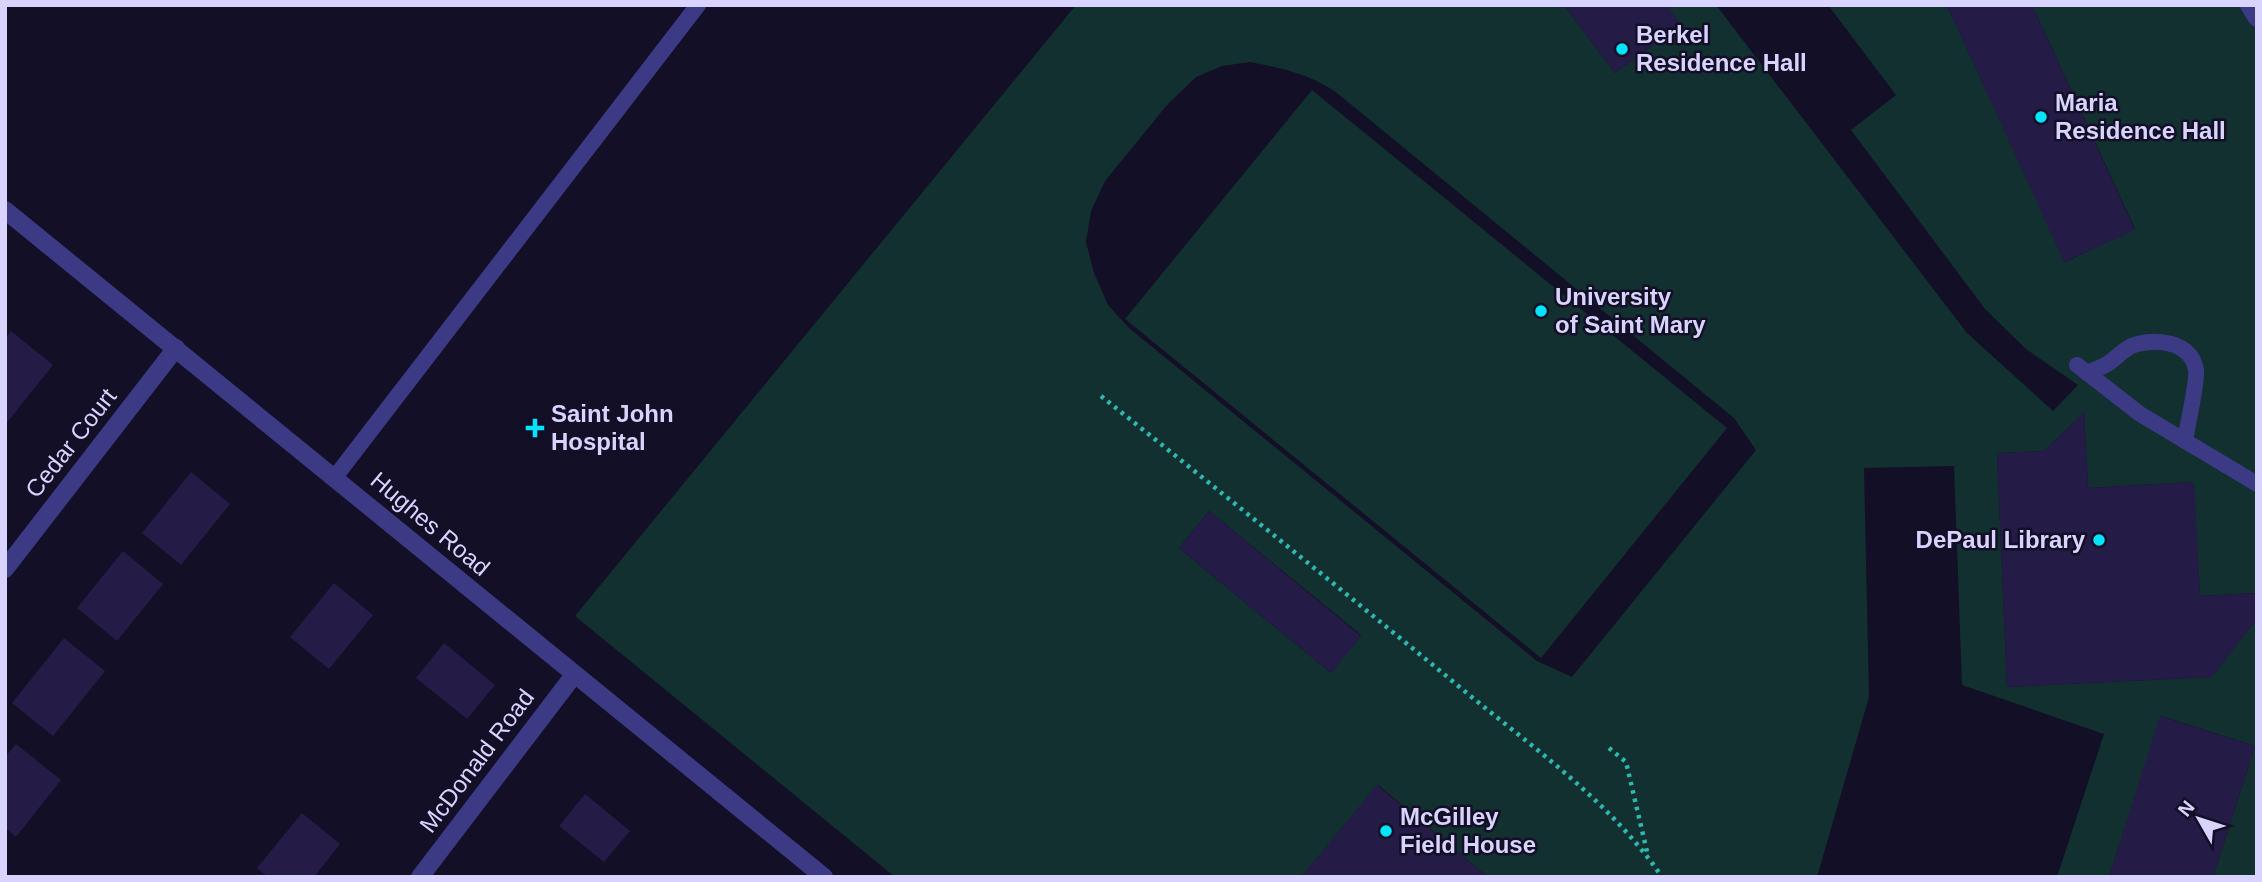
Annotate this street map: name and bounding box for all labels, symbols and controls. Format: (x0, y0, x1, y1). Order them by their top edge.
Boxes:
place label: Berkel Residence Hall (1636, 21, 1807, 76)
marker: Berkel Residence Hall (1614, 41, 1630, 57)
place label: Maria Residence Hall (2055, 89, 2226, 144)
marker: Maria Residence Hall (2033, 109, 2049, 125)
place label: University of Saint Mary (1555, 283, 1706, 338)
marker: University of Saint Mary (1533, 303, 1549, 319)
street label: Cedar Court (20, 383, 122, 503)
place label: Saint John Hospital (551, 400, 674, 455)
marker: Saint John Hospital (525, 418, 545, 438)
street label: Hughes Road (365, 466, 495, 581)
place label: DePaul Library (1916, 526, 2086, 553)
marker: DePaul Library (2091, 532, 2107, 548)
street label: McDonald Road (414, 684, 539, 838)
north arrow (2164, 784, 2234, 854)
text: N (2174, 797, 2199, 821)
place label: McGilley Field House (1400, 803, 1536, 858)
marker: McGilley Field House (1378, 823, 1394, 839)

